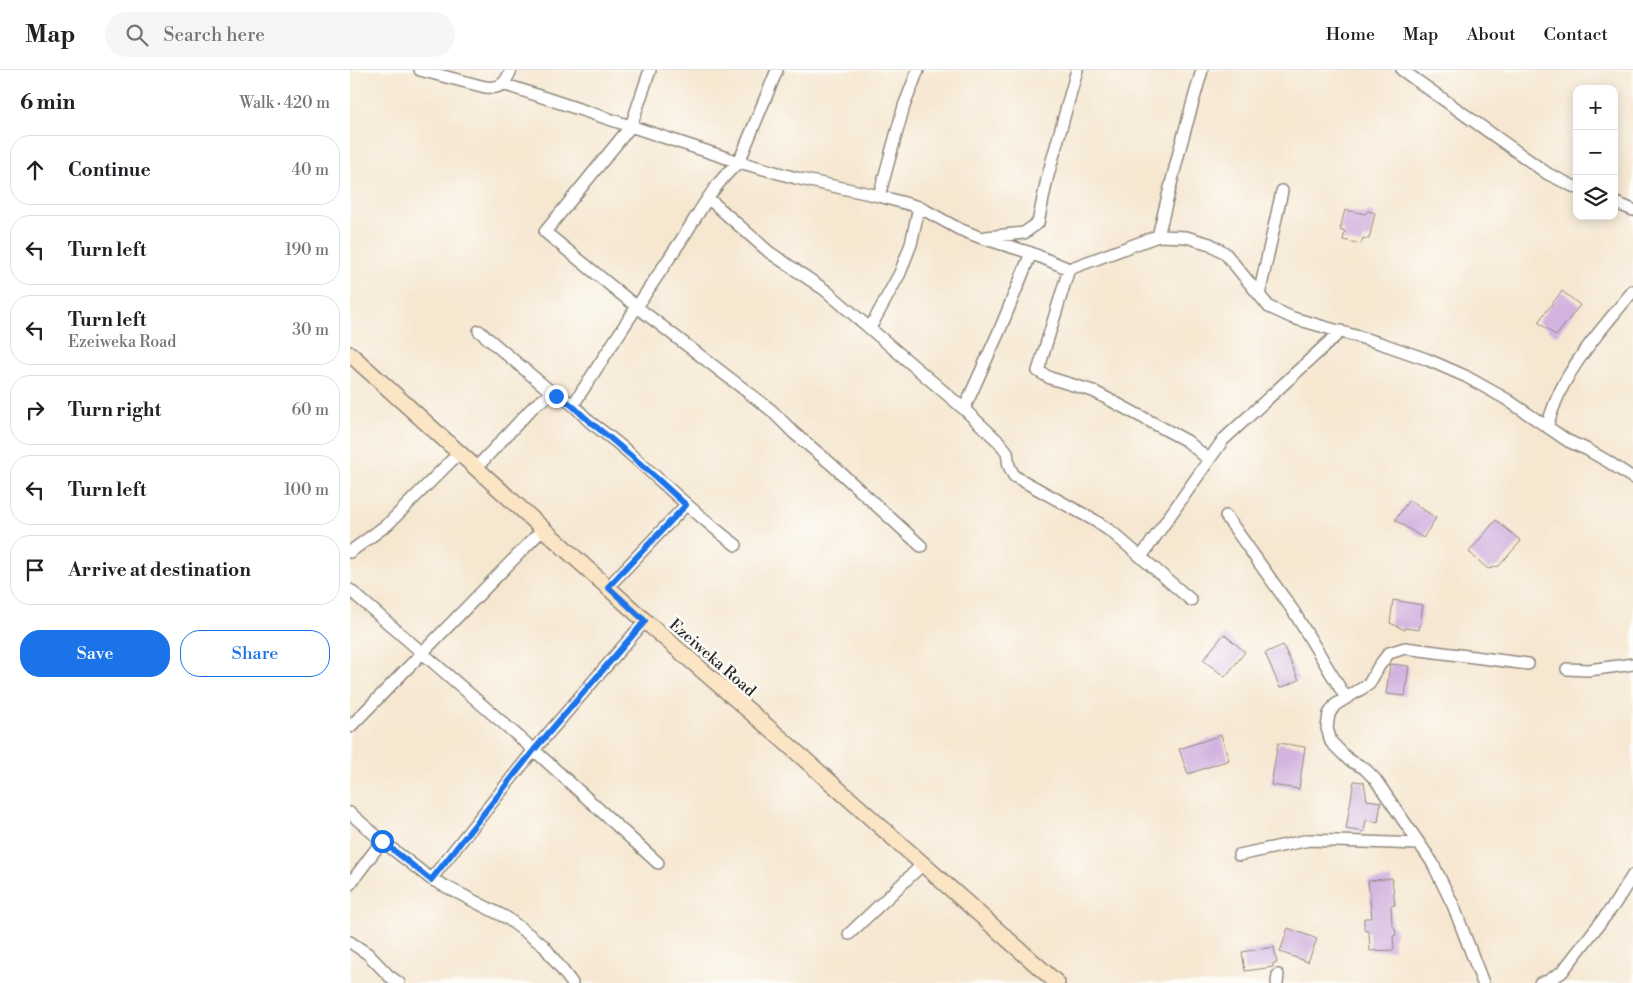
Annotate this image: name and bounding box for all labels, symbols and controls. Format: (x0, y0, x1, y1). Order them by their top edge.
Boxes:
search box (105, 12, 455, 57)
text: Map (25, 20, 75, 50)
icon: search (123, 21, 151, 49)
text: Search here (163, 23, 265, 47)
text: Home (1326, 23, 1375, 46)
text: Map (1403, 23, 1439, 46)
text: About (1467, 23, 1516, 46)
text: Contact (1544, 23, 1608, 46)
map controls (1573, 85, 1618, 220)
button: + (1573, 85, 1618, 130)
text: 6 min (20, 90, 75, 116)
text: Walk · 420 m (240, 93, 330, 113)
button: − (1573, 130, 1618, 175)
icon: ahead (21, 156, 49, 184)
text: Continue (68, 158, 151, 182)
text: 40 m (292, 160, 329, 180)
button: layers (1573, 175, 1618, 220)
icon: left (21, 236, 49, 264)
text: Turn left (68, 238, 147, 262)
text: 190 m (285, 240, 329, 260)
text: Turn left (68, 308, 147, 332)
icon: left (21, 316, 49, 344)
text: 30 m (292, 320, 329, 340)
text: Ezeiweka Road (68, 332, 176, 352)
route end (545, 385, 568, 408)
icon: right (21, 396, 49, 424)
text: Turn right (68, 398, 161, 422)
text: 60 m (291, 400, 329, 420)
icon: left (21, 476, 49, 504)
text: Turn left (68, 478, 147, 502)
text: 100 m (284, 480, 329, 500)
icon: arrive (21, 556, 49, 584)
text: Arrive at destination (68, 558, 251, 582)
street label: Ezeiweka Road (665, 615, 760, 701)
button: Save (20, 630, 170, 677)
button: Share (180, 630, 330, 677)
route start (371, 830, 394, 853)

